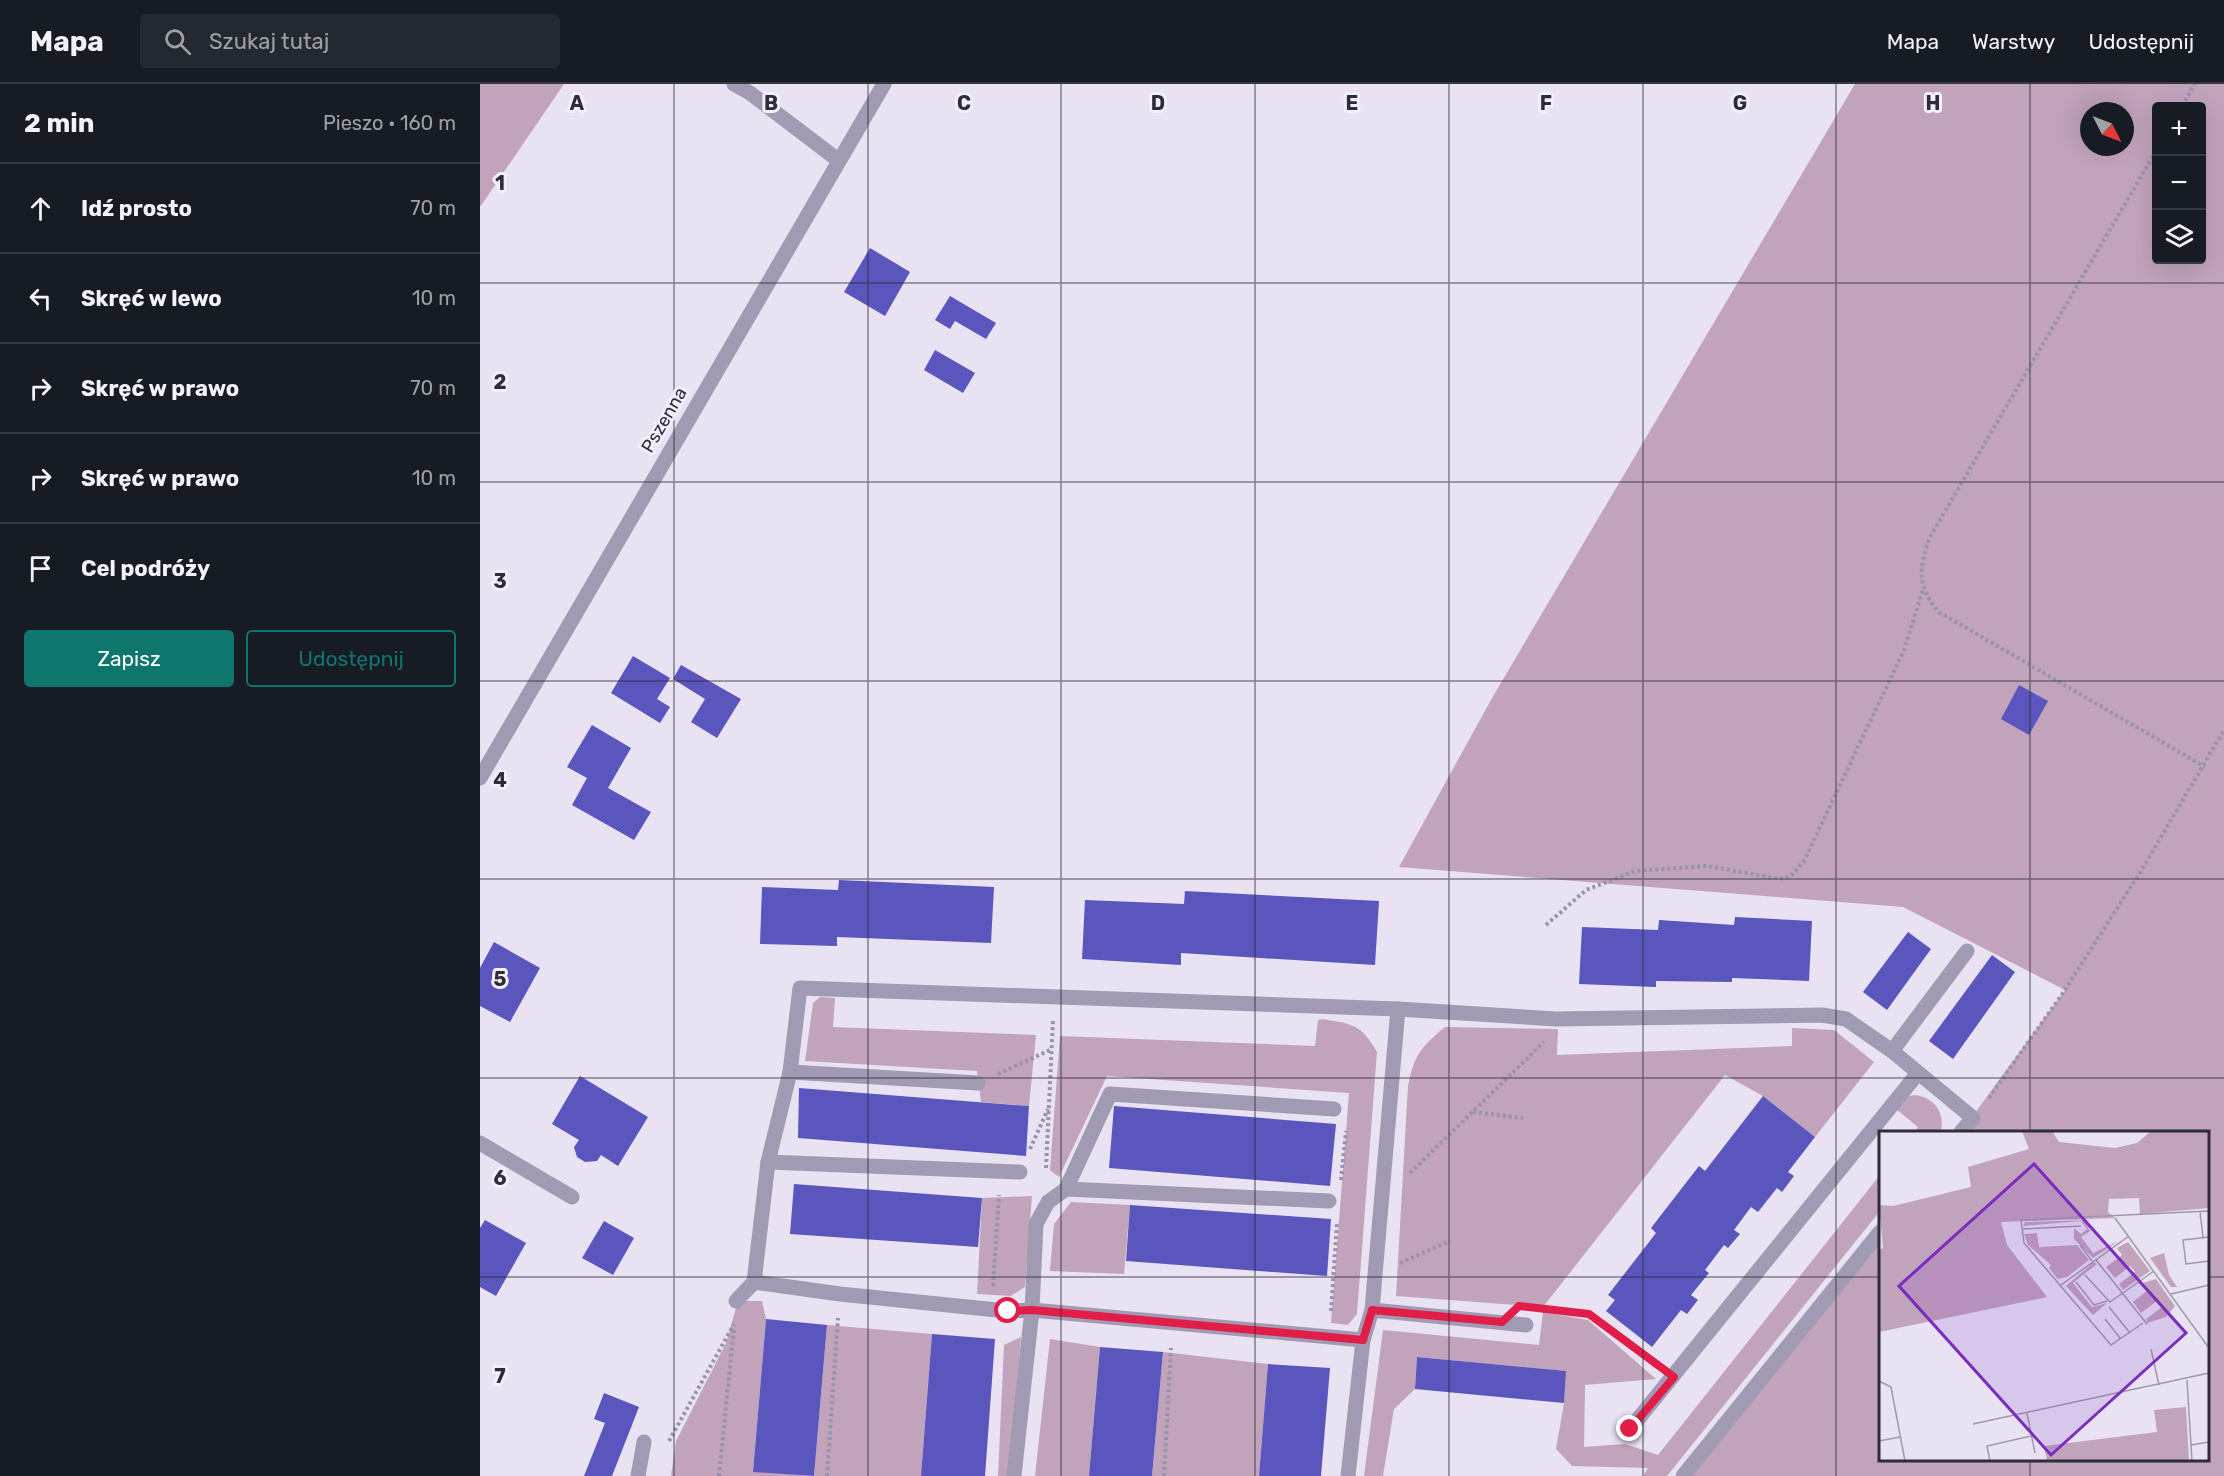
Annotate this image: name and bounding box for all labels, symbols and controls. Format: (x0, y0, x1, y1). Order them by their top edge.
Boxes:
search box (140, 14, 560, 68)
text: Mapa (30, 25, 104, 58)
icon: search (161, 25, 194, 58)
text: Szukaj tutaj (209, 28, 329, 55)
text: Mapa (1887, 29, 1939, 54)
text: Warstwy (1972, 29, 2055, 54)
text: Udostępnij (2088, 29, 2194, 54)
text: A (570, 91, 585, 115)
text: B (764, 91, 778, 115)
text: C (957, 91, 971, 115)
text: D (1151, 91, 1165, 115)
text: E (1346, 91, 1358, 115)
text: F (1540, 91, 1552, 115)
text: G (1733, 91, 1747, 115)
text: H (1926, 91, 1940, 115)
north arrow (2080, 102, 2134, 156)
map controls (2152, 102, 2206, 264)
button: + (2152, 102, 2206, 156)
text: 2 min (24, 108, 94, 139)
text: Pieszo · 160 m (323, 111, 456, 135)
button: − (2152, 156, 2206, 210)
text: 1 (495, 171, 505, 195)
icon: ahead (24, 192, 57, 225)
text: Idź prosto (81, 195, 192, 222)
text: 70 m (410, 196, 456, 220)
button: layers (2152, 210, 2206, 264)
icon: left (24, 282, 57, 315)
text: Skręć w lewo (81, 285, 222, 312)
text: 10 m (412, 286, 456, 310)
text: 2 (494, 370, 507, 394)
icon: right (24, 372, 57, 405)
text: Skręć w prawo (81, 375, 239, 402)
text: 70 m (410, 376, 456, 400)
street label: Pszenna (637, 383, 691, 457)
icon: right (24, 462, 57, 495)
text: Skręć w prawo (81, 465, 239, 492)
text: 10 m (412, 466, 456, 490)
icon: arrive (24, 552, 57, 585)
text: Cel podróży (81, 555, 210, 582)
text: 3 (493, 569, 507, 593)
button: Zapisz (24, 630, 234, 687)
button: Udostępnij (246, 630, 456, 687)
text: 4 (493, 768, 507, 792)
text: 5 (494, 967, 507, 991)
inset map (1879, 1131, 2209, 1461)
text: 6 (493, 1166, 507, 1190)
route start (994, 1297, 1020, 1323)
text: 7 (494, 1364, 506, 1388)
route end (1616, 1415, 1642, 1441)

